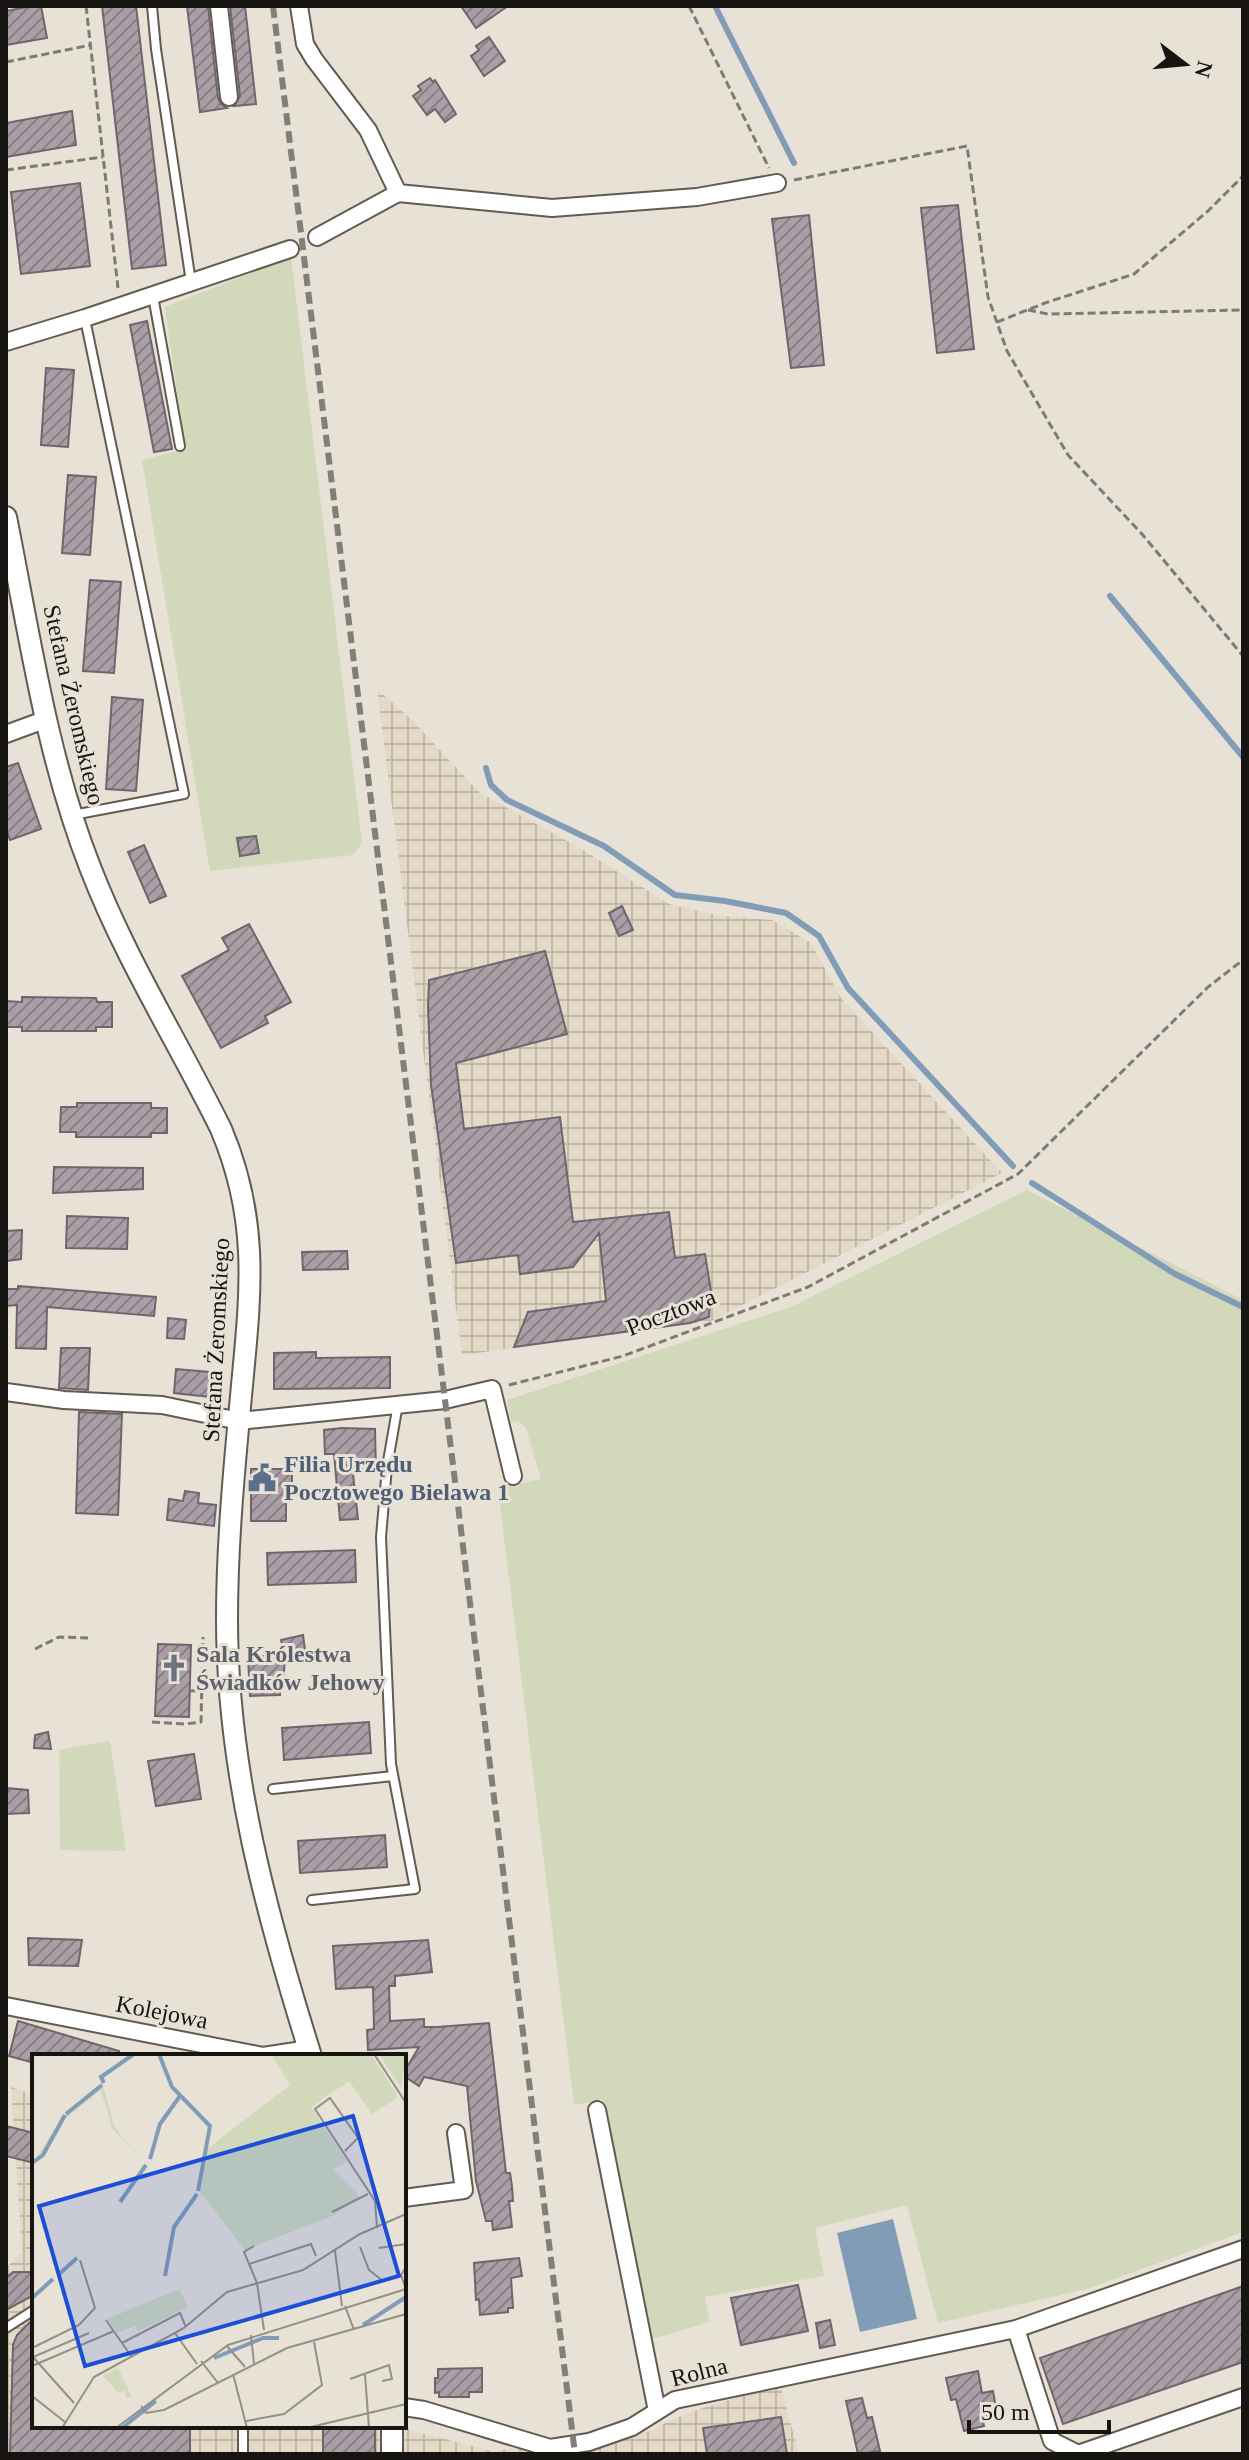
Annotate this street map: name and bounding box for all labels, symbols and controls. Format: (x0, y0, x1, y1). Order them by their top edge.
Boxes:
north arrow (1145, 24, 1225, 104)
text: N (1190, 58, 1218, 81)
street label: Stefana Żeromskiego (38, 602, 110, 808)
street label: Stefana Żeromskiego (198, 1237, 234, 1443)
street label: Pocztowa (623, 1283, 720, 1341)
place label: Filia Urzędu Pocztowego Bielawa 1 (284, 1451, 509, 1505)
public building icon: Filia Urzędu Pocztowego Bielawa 1 (247, 1463, 277, 1493)
place label: Sala Królestwa Świadków Jehowy (196, 1641, 385, 1695)
church icon: Sala Królestwa Świadków Jehowy (159, 1653, 189, 1683)
street label: Kolejowa (114, 1990, 211, 2034)
inset map (32, 2054, 406, 2428)
street label: Rolna (668, 2352, 730, 2392)
scale bar (969, 2384, 1109, 2434)
text: 50 m (981, 2399, 1030, 2425)

